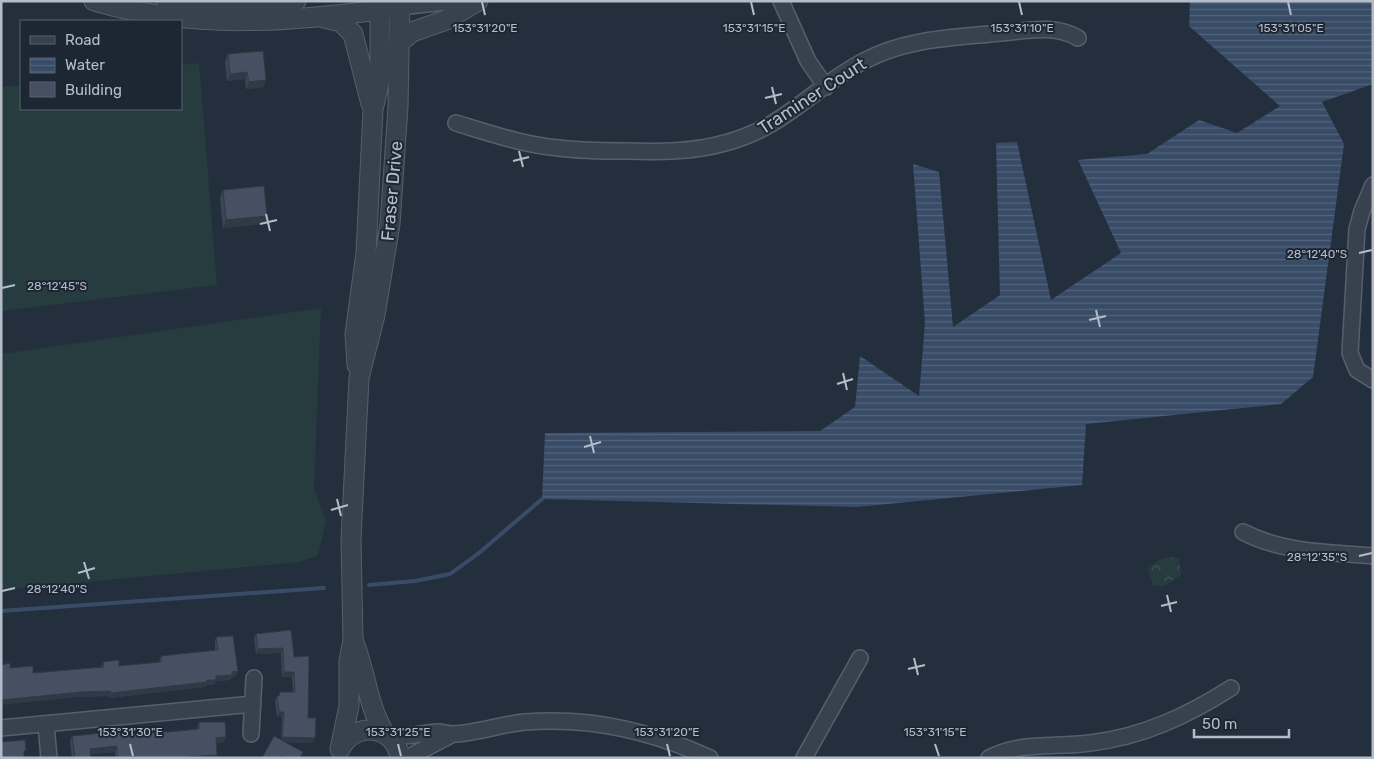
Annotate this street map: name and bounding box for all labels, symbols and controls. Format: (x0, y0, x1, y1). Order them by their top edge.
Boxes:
legend (20, 20, 182, 110)
text: 153°31'20"E (452, 21, 518, 35)
text: 153°31'15"E (723, 21, 785, 35)
text: 153°31'10"E (990, 21, 1054, 35)
text: 153°31'05"E (1258, 21, 1324, 35)
text: Road (65, 31, 101, 49)
street label: Traminer Court (754, 53, 870, 139)
text: Water (65, 56, 105, 74)
text: Building (65, 81, 122, 99)
street label: Fraser Drive (377, 140, 407, 242)
text: 28°12'40"S (1287, 247, 1347, 261)
text: 28°12'45"S (27, 279, 87, 293)
text: 28°12'35"S (1287, 550, 1347, 564)
text: 28°12'40"S (27, 582, 87, 596)
scale bar (1194, 706, 1289, 738)
text: 50 m (1202, 715, 1237, 733)
text: 153°31'30"E (97, 725, 163, 739)
text: 153°31'25"E (366, 725, 430, 739)
text: 153°31'20"E (634, 725, 700, 739)
text: 153°31'15"E (904, 725, 966, 739)

